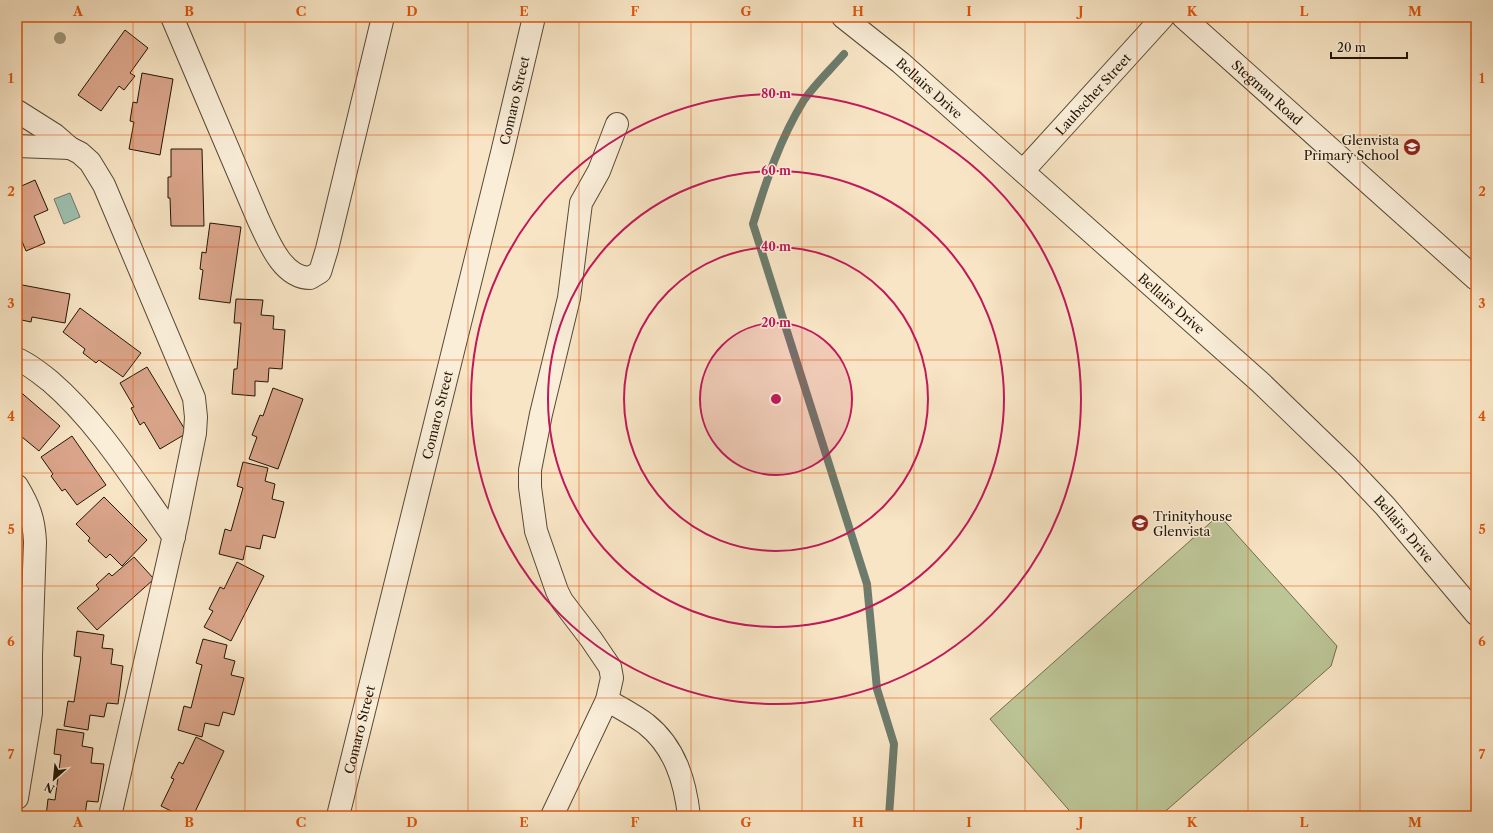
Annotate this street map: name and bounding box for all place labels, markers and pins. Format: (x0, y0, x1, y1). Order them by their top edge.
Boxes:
place label: Glenvista Primary School (1304, 132, 1399, 163)
school or university icon: Glenvista Primary School (1402, 137, 1422, 157)
centre of rings (769, 392, 783, 406)
place label: Trinityhouse Glenvista (1153, 508, 1232, 539)
school or university icon: Trinityhouse Glenvista (1130, 513, 1150, 533)

